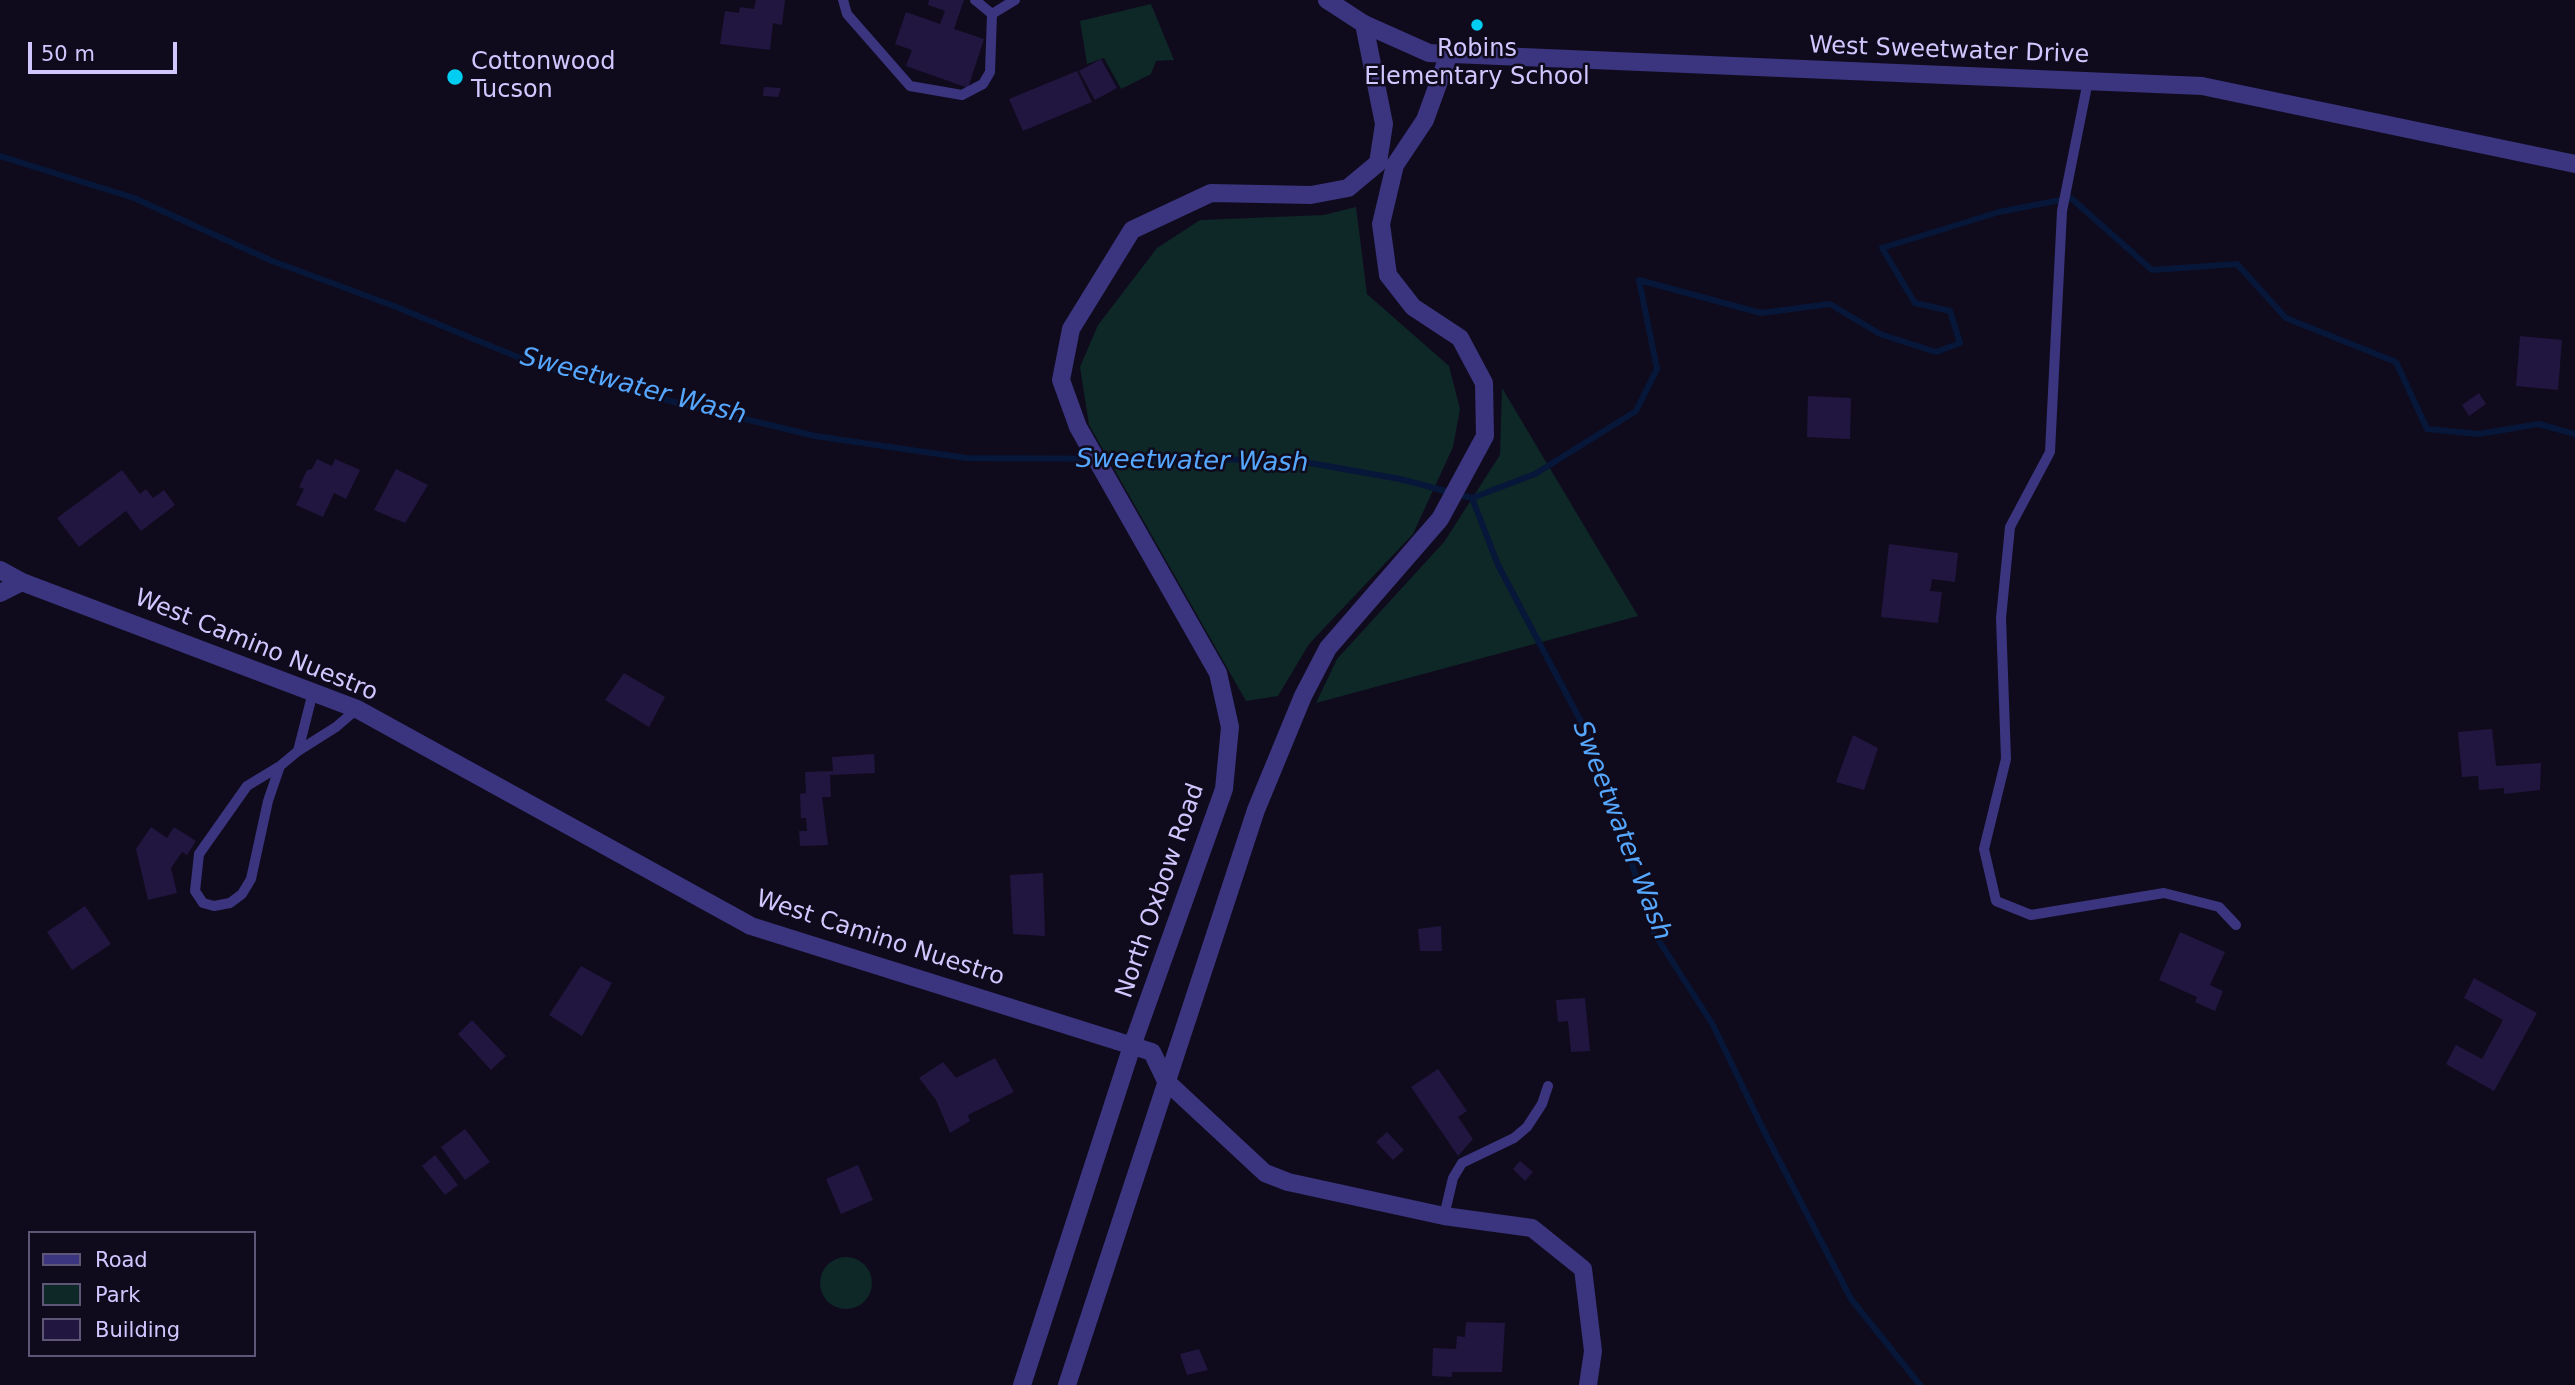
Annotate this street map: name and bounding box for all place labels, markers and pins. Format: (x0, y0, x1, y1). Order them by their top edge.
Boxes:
marker: Robins Elementary School (1469, 17, 1485, 33)
place label: Robins Elementary School (1364, 36, 1590, 92)
place label: Cottonwood Tucson (471, 49, 615, 105)
marker: Cottonwood Tucson (445, 67, 465, 87)

